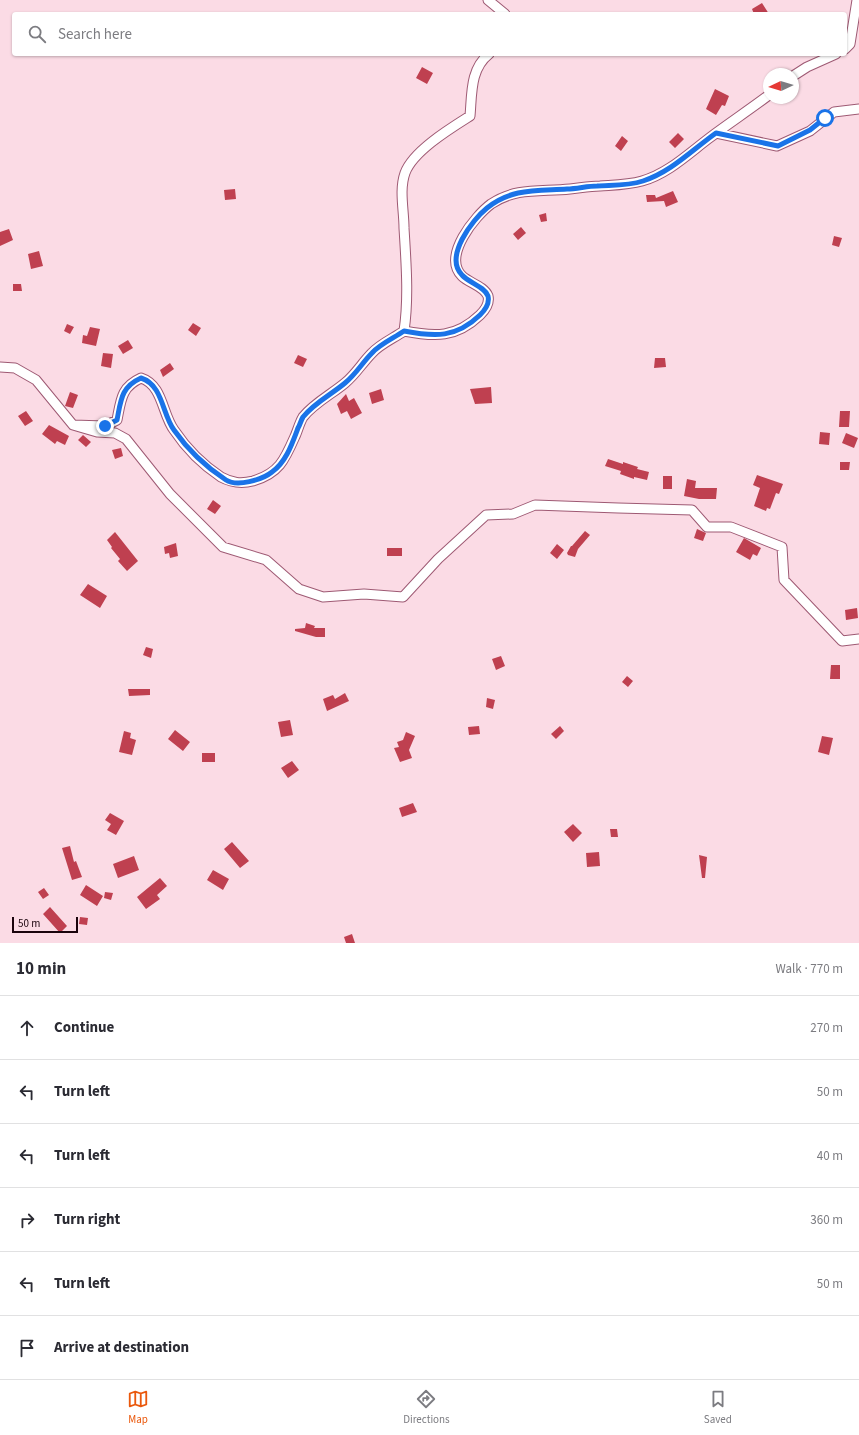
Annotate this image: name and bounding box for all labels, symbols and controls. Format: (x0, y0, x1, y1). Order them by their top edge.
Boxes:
search box (12, 12, 847, 56)
icon: search (26, 23, 48, 45)
text: Search here (58, 24, 132, 45)
north arrow (763, 68, 799, 104)
route start (816, 109, 834, 127)
route end (96, 417, 114, 435)
scale bar (12, 915, 78, 934)
text: 50 m (18, 916, 40, 931)
text: 10 min (16, 957, 66, 981)
text: Walk · 770 m (775, 960, 843, 978)
icon: ahead (16, 1017, 38, 1039)
text: Continue (54, 1017, 114, 1038)
text: 270 m (810, 1019, 843, 1037)
icon: left (16, 1081, 38, 1103)
text: Turn left (54, 1081, 110, 1102)
text: 50 m (817, 1083, 843, 1101)
icon: left (16, 1145, 38, 1167)
text: Turn left (54, 1145, 110, 1166)
text: 40 m (817, 1147, 843, 1165)
icon: right (16, 1209, 38, 1231)
text: Turn right (54, 1209, 120, 1230)
text: 360 m (810, 1211, 843, 1229)
icon: left (16, 1273, 38, 1295)
text: Turn left (54, 1273, 110, 1294)
text: 50 m (817, 1275, 843, 1293)
icon: arrive (16, 1337, 38, 1359)
text: Arrive at destination (54, 1337, 189, 1358)
tab: Map (127, 1388, 149, 1427)
tab: Directions (403, 1388, 450, 1427)
tab: Saved (704, 1388, 732, 1427)

